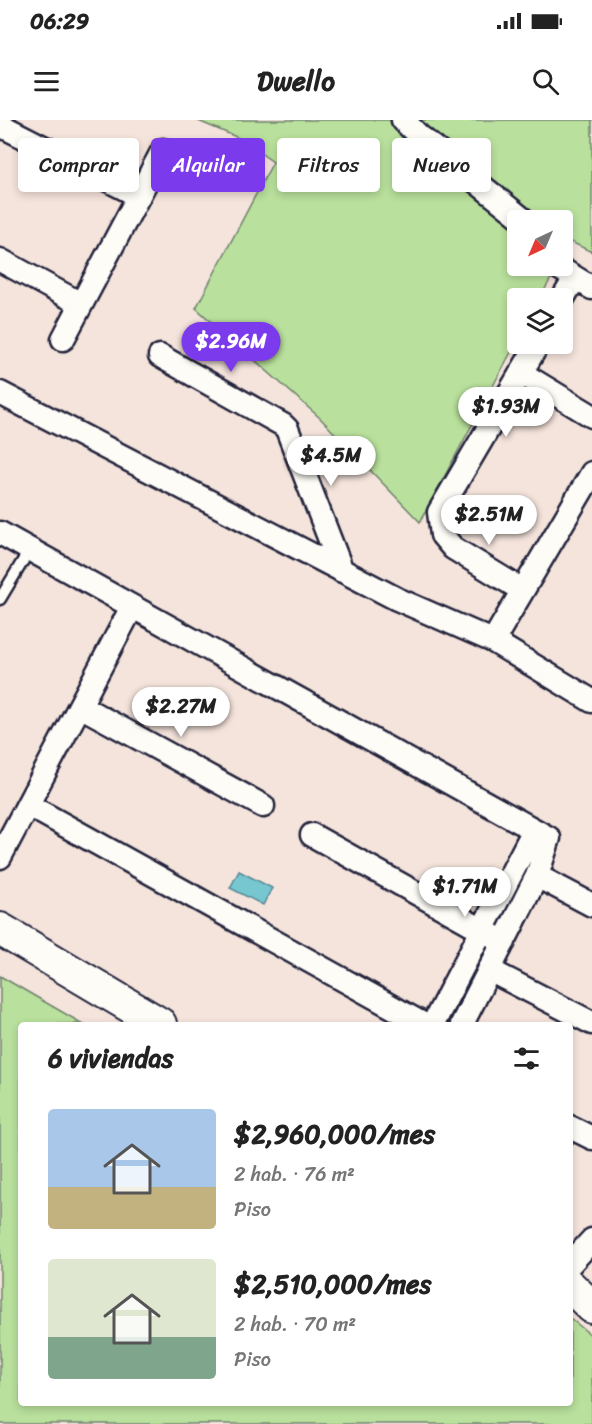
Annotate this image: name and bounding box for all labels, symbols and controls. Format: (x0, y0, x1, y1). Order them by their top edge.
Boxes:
text: 06:29 (30, 2, 89, 41)
text: Dwello (257, 57, 335, 105)
icon: menu (30, 65, 63, 98)
icon: search (529, 65, 562, 98)
chip: Comprar (18, 138, 139, 192)
chip: Alquilar (151, 138, 265, 192)
chip: Filtros (277, 138, 380, 192)
chip: Nuevo (392, 138, 491, 192)
north arrow (507, 210, 573, 276)
map controls (507, 210, 573, 354)
button: layers (507, 288, 573, 354)
pin: $2.96M (182, 322, 280, 373)
text: $2.96M (196, 324, 267, 359)
pin: $1.93M (457, 387, 555, 438)
text: $1.93M (472, 389, 540, 424)
pin: $4.5M (289, 436, 373, 487)
text: $4.5M (301, 438, 361, 473)
pin: $2.51M (440, 495, 538, 546)
text: $2.51M (455, 497, 523, 532)
pin: $2.27M (132, 687, 230, 738)
text: $2.27M (146, 689, 216, 724)
pin: $1.71M (416, 867, 514, 918)
text: $1.71M (433, 869, 497, 904)
text: 6 viviendas (48, 1035, 173, 1081)
icon: filters (510, 1042, 543, 1075)
text: $2,960,000/mes (234, 1111, 435, 1157)
icon: home (96, 1133, 168, 1205)
text: 2 hab. · 76 m² (234, 1157, 355, 1192)
text: Piso (234, 1192, 271, 1227)
text: $2,510,000/mes (234, 1261, 431, 1307)
icon: home (96, 1283, 168, 1355)
text: 2 hab. · 70 m² (234, 1307, 356, 1342)
text: Piso (234, 1342, 271, 1377)

